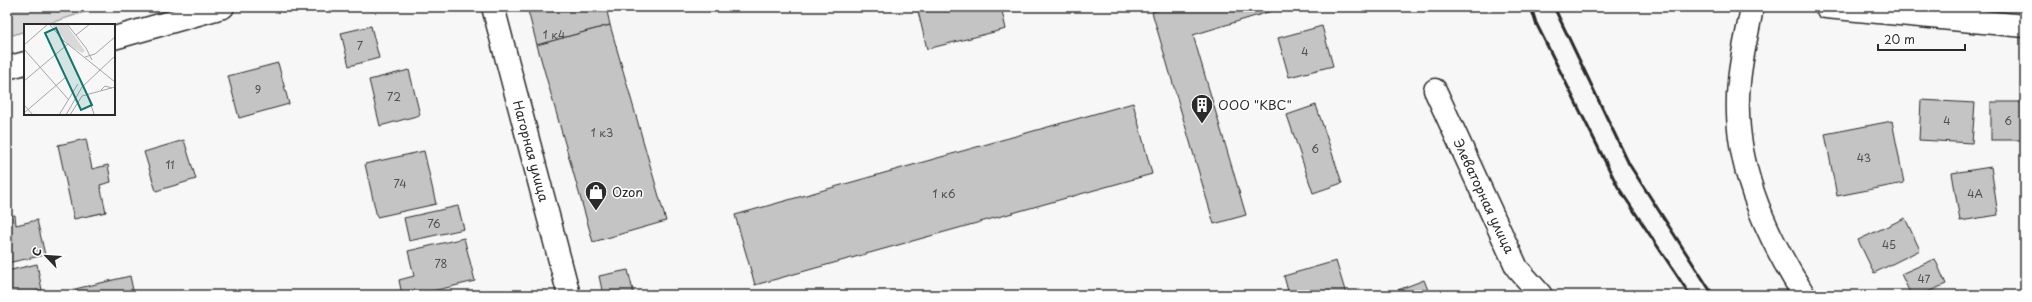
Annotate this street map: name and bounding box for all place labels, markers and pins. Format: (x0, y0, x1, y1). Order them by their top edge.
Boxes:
building icon: ООО "КВС" (1189, 92, 1215, 125)
place label: ООО "КВС" (1218, 95, 1292, 114)
shop icon: Ozon (583, 179, 609, 212)
place label: Ozon (612, 182, 643, 201)

